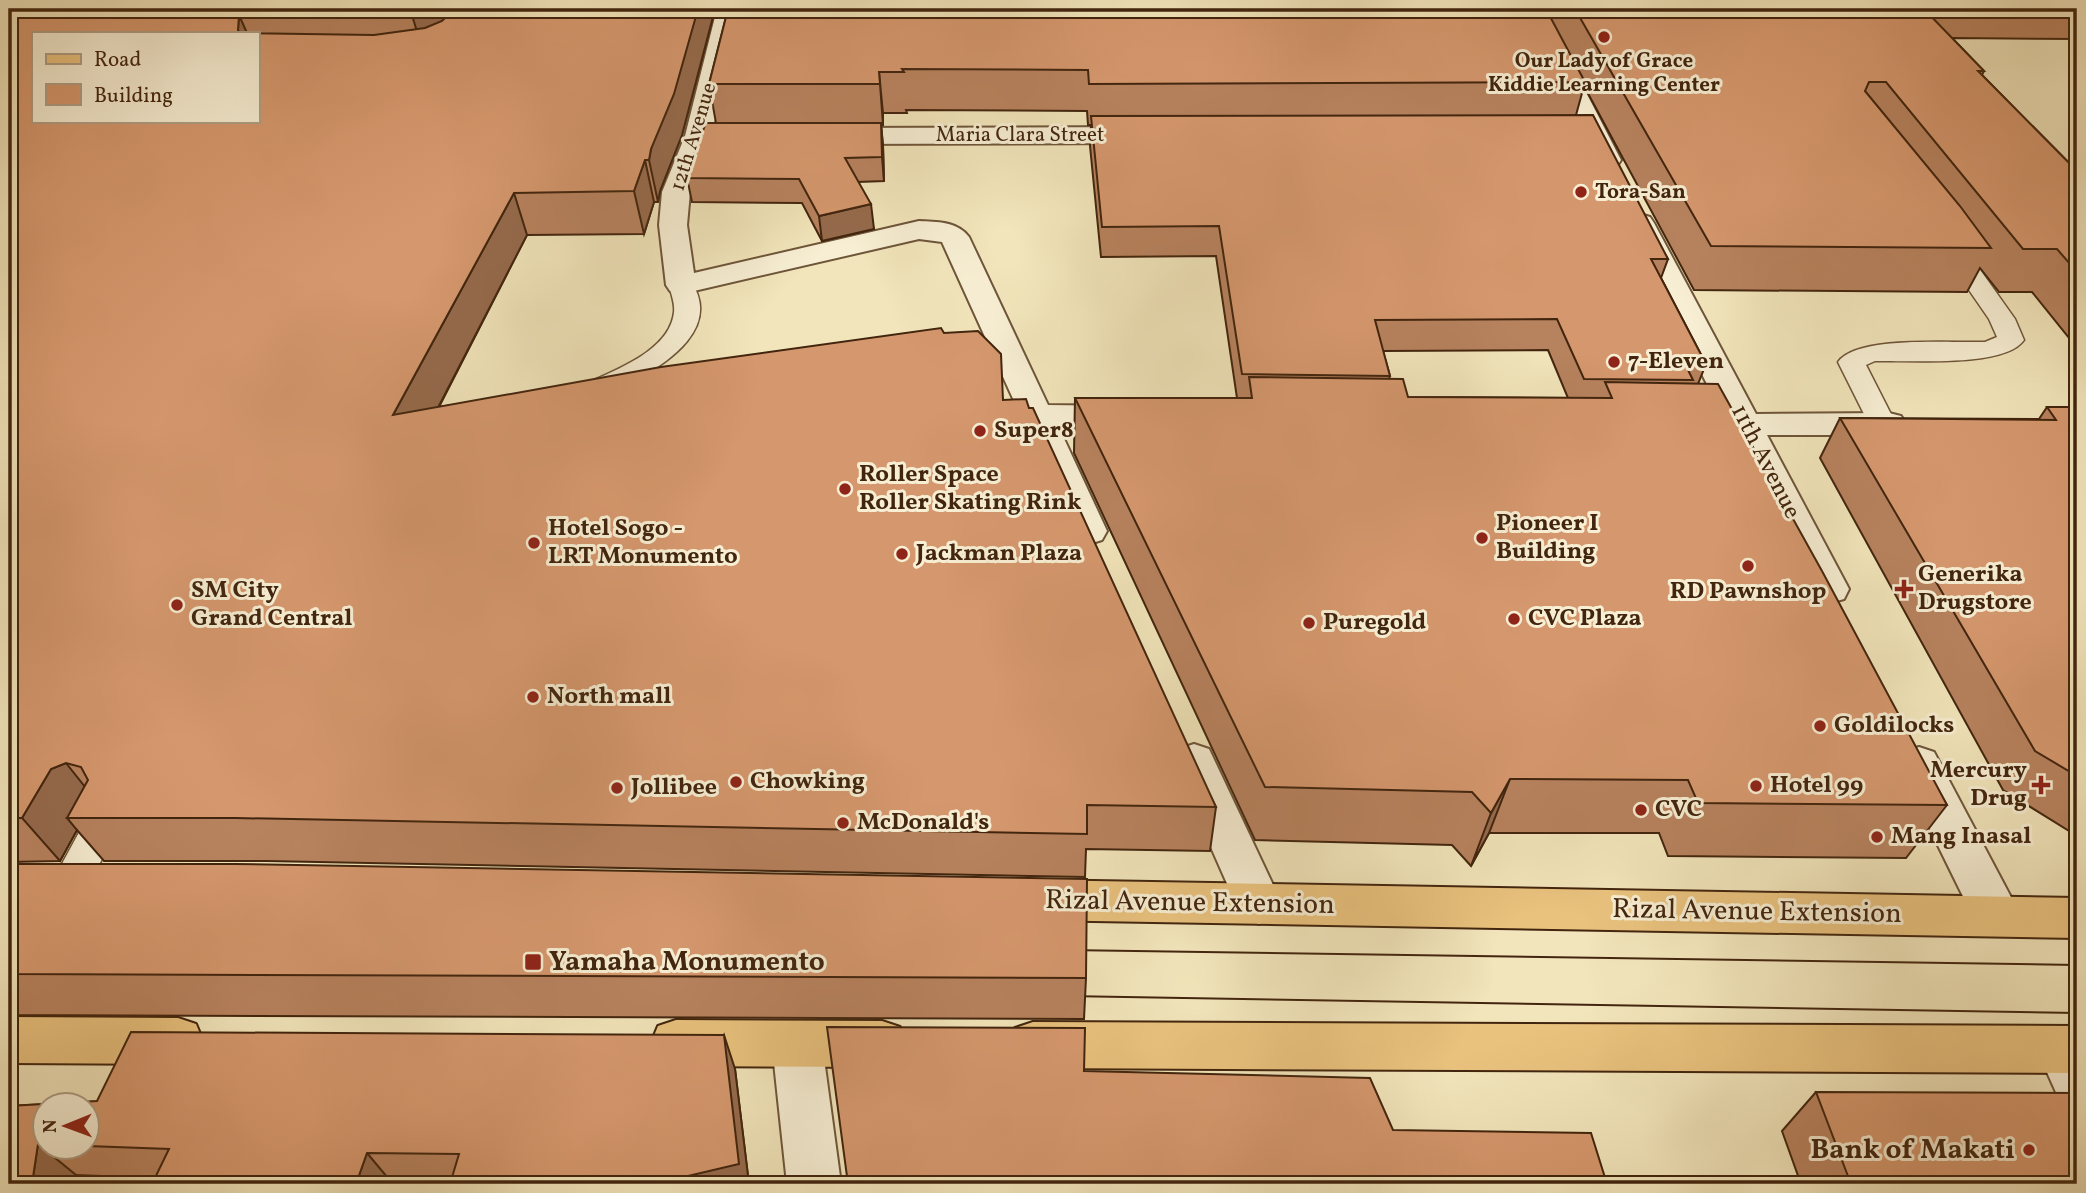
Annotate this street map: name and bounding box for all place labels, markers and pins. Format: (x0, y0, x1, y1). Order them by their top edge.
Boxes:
marker: Our Lady of Grace Kiddie Learning Center (1596, 29, 1612, 45)
place label: Our Lady of Grace Kiddie Learning Center (1488, 47, 1720, 100)
place label: Tora-San (1595, 178, 1686, 207)
marker: Tora-San (1573, 184, 1589, 200)
place label: 7-Eleven (1628, 345, 1724, 379)
marker: 7-Eleven (1606, 354, 1622, 370)
place label: Super8 (994, 414, 1074, 448)
marker: Super8 (972, 423, 988, 439)
place label: Roller Space Roller Skating Rink (859, 458, 1082, 520)
marker: Roller Space Roller Skating Rink (837, 481, 853, 497)
place label: Pioneer I Building (1496, 507, 1598, 569)
place label: Hotel Sogo - LRT Monumento (548, 512, 738, 574)
marker: Pioneer I Building (1474, 530, 1490, 546)
marker: Hotel Sogo - LRT Monumento (526, 535, 542, 551)
place label: Jackman Plaza (915, 537, 1082, 571)
marker: Jackman Plaza (894, 546, 910, 562)
marker: RD Pawnshop (1740, 558, 1756, 574)
place label: Generika Drugstore (1918, 558, 2032, 620)
place label: SM City Grand Central (191, 574, 353, 636)
place label: RD Pawnshop (1670, 575, 1826, 609)
marker: Generika Drugstore (1896, 581, 1912, 597)
marker: SM City Grand Central (169, 597, 185, 613)
place label: CVC Plaza (1528, 602, 1642, 636)
place label: Puregold (1323, 606, 1427, 640)
marker: CVC Plaza (1506, 611, 1522, 627)
marker: Puregold (1301, 615, 1317, 631)
place label: North mall (547, 680, 672, 714)
marker: North mall (525, 689, 541, 705)
place label: Goldilocks (1834, 709, 1954, 743)
marker: Goldilocks (1812, 718, 1828, 734)
place label: Mercury Drug (1930, 754, 2028, 816)
place label: Chowking (750, 765, 865, 799)
place label: Hotel 99 (1770, 769, 1863, 803)
place label: Jollibee (630, 771, 717, 805)
marker: Chowking (728, 774, 744, 790)
marker: Mercury Drug (2033, 777, 2049, 793)
marker: Hotel 99 (1748, 778, 1764, 794)
marker: Jollibee (609, 780, 625, 796)
place label: CVC (1655, 793, 1702, 827)
marker: CVC (1633, 802, 1649, 818)
place label: McDonald's (857, 806, 989, 840)
marker: McDonald's (835, 815, 851, 831)
place label: Mang Inasal (1891, 820, 2032, 854)
marker: Mang Inasal (1869, 829, 1885, 845)
place label: Yamaha Monumento (549, 943, 825, 982)
marker: Yamaha Monumento (523, 952, 543, 972)
place label: Bank of Makati (1810, 1131, 2015, 1170)
marker: Bank of Makati (2021, 1142, 2037, 1158)

